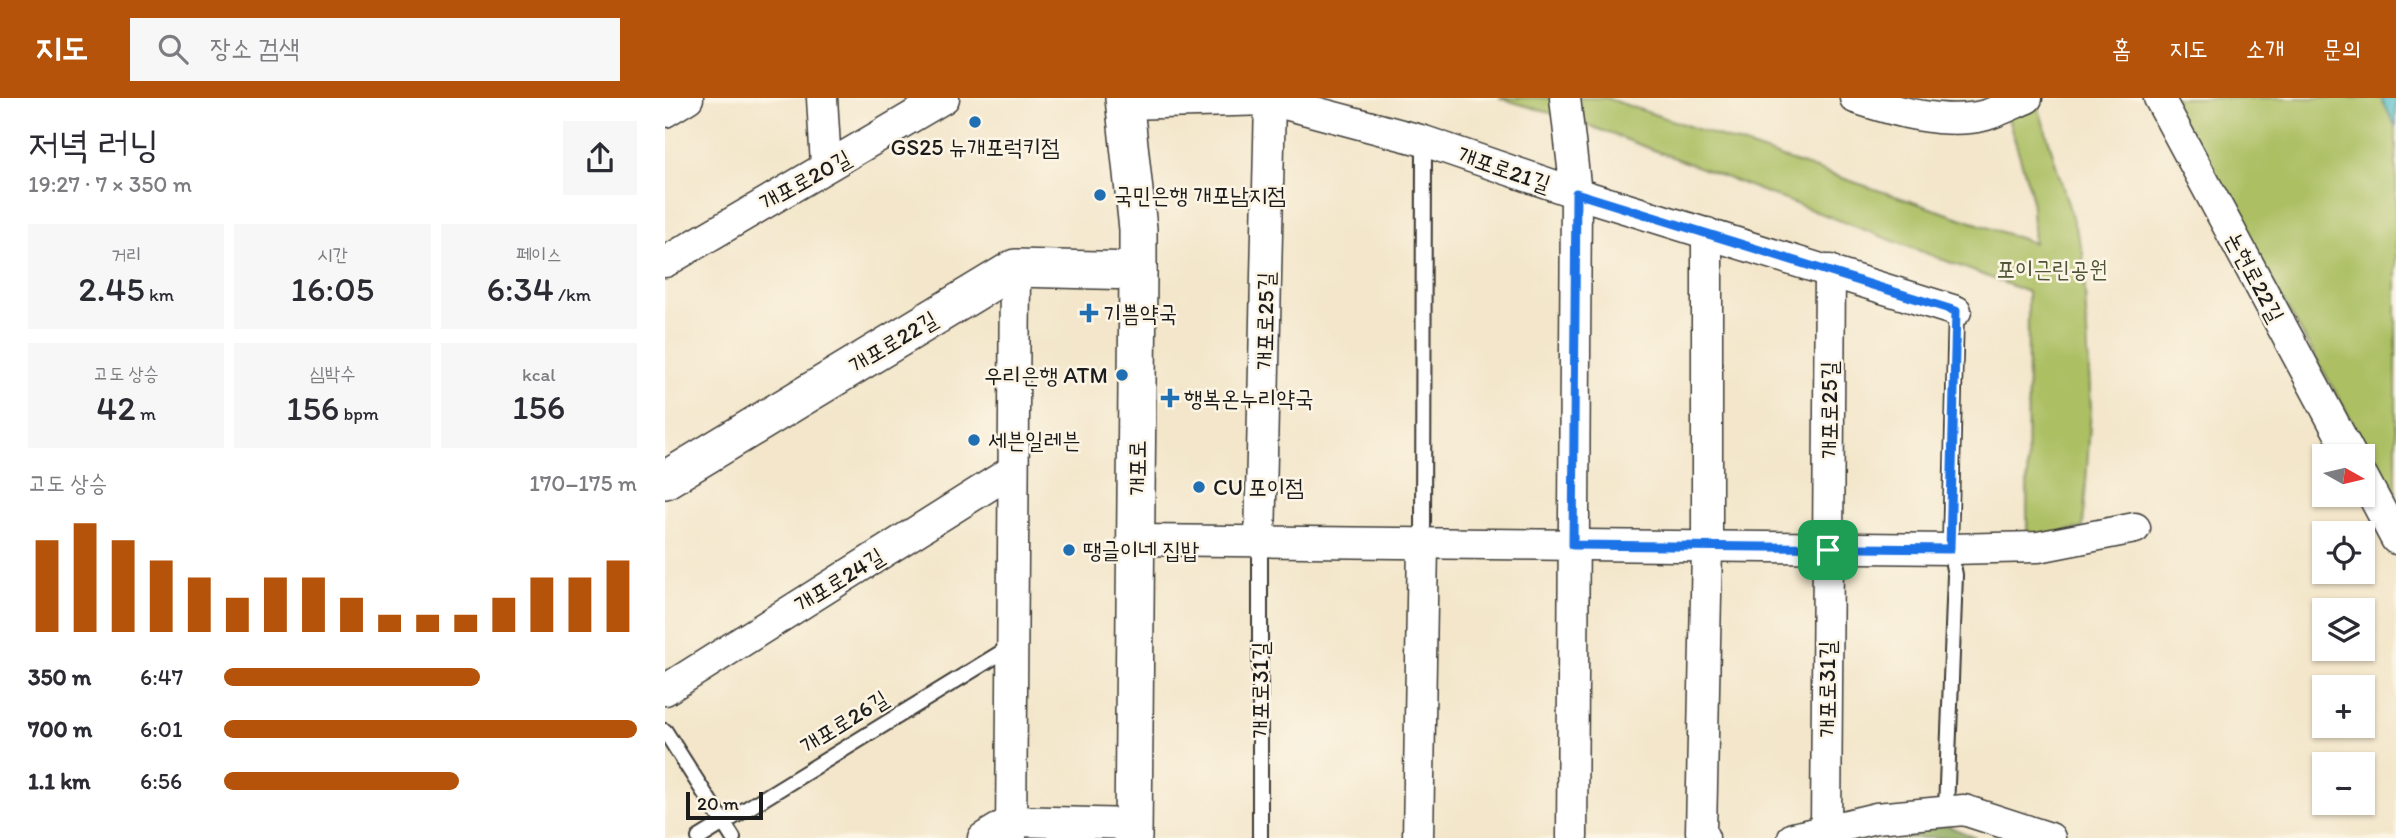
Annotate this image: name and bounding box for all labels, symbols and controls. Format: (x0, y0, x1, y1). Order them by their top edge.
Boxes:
search box (130, 18, 620, 81)
text: 지도 (35, 28, 88, 67)
icon: search (154, 30, 192, 68)
text: 장소 검색 (210, 32, 300, 64)
text: 홈 (2112, 34, 2131, 63)
text: 지도 (2169, 34, 2208, 63)
text: 소개 (2246, 34, 2284, 63)
text: 문의 (2322, 34, 2361, 63)
marker: GS25 뉴개포럭키점 (967, 114, 983, 130)
text: 저녁 러닝 (28, 121, 159, 167)
button: share (563, 121, 637, 195)
place label: GS25 뉴개포럭키점 (890, 133, 1060, 161)
street label: 개포로21길 (1454, 140, 1554, 198)
street label: 개포로20길 (754, 143, 856, 217)
text: 19:27 · 7 × 350 m (28, 170, 192, 198)
place label: 국민은행 개포남지점 (1114, 181, 1286, 209)
marker: 국민은행 개포남지점 (1092, 187, 1108, 203)
street label: 논현로22길 (2220, 227, 2290, 327)
text: 거리 (111, 243, 141, 266)
text: 시간 (317, 243, 348, 266)
text: 페이스 (516, 243, 562, 266)
park label: 포이근린공원 (1996, 255, 2108, 283)
text: 2.45 (78, 268, 145, 310)
text: 16:05 (291, 268, 374, 310)
text: 6:34 (487, 268, 554, 310)
street label: 개포로25길 (1250, 272, 1280, 370)
text: km (145, 283, 174, 306)
text: /km (554, 283, 591, 306)
place label: 기쁨약국 (1103, 299, 1177, 327)
street label: 개포로22길 (844, 305, 942, 379)
marker: 기쁨약국 (1081, 305, 1097, 321)
place label: 우리은행 ATM (984, 361, 1108, 389)
street label: 개포로25길 (1815, 361, 1843, 459)
text: 고도 상승 (93, 362, 159, 385)
text: 심박수 (310, 362, 355, 385)
text: kcal (522, 363, 556, 386)
marker: 우리은행 ATM (1114, 367, 1130, 383)
place label: 행복온누리약국 (1184, 384, 1314, 412)
text: 156 (512, 386, 565, 428)
text: 42 (96, 387, 136, 429)
text: 156 (286, 387, 339, 429)
marker: 행복온누리약국 (1162, 390, 1178, 406)
text: m (136, 402, 156, 425)
text: bpm (339, 402, 379, 425)
place label: 세븐일레븐 (988, 426, 1081, 454)
marker: 세븐일레븐 (966, 432, 982, 448)
street label: 개포로 (1123, 440, 1151, 496)
north arrow (2312, 444, 2375, 508)
map controls (2312, 444, 2375, 815)
text: 고도 상승 (28, 469, 107, 497)
text: 170–175 m (529, 469, 637, 497)
place label: CU 포이점 (1213, 473, 1304, 501)
marker: CU 포이점 (1191, 479, 1207, 495)
pin (1798, 520, 1858, 580)
button: locate (2312, 521, 2375, 584)
icon: arrive (1809, 531, 1847, 569)
place label: 땡글이네 집밥 (1083, 536, 1200, 564)
street label: 개포로24길 (789, 542, 889, 618)
marker: 땡글이네 집밥 (1061, 542, 1077, 558)
button: layers (2312, 598, 2375, 661)
street label: 개포로31길 (1813, 640, 1841, 738)
street label: 개포로31길 (1246, 641, 1274, 739)
text: 350 m (28, 663, 91, 691)
text: 6:47 (140, 663, 183, 691)
button: + (2312, 675, 2375, 738)
street label: 개포로26길 (795, 684, 893, 760)
text: 700 m (28, 715, 92, 743)
text: 6:01 (140, 715, 183, 743)
button: − (2312, 752, 2375, 815)
text: 1.1 km (28, 767, 91, 795)
text: 6:56 (140, 767, 182, 795)
scale bar (686, 789, 763, 821)
text: 20 m (697, 792, 739, 815)

